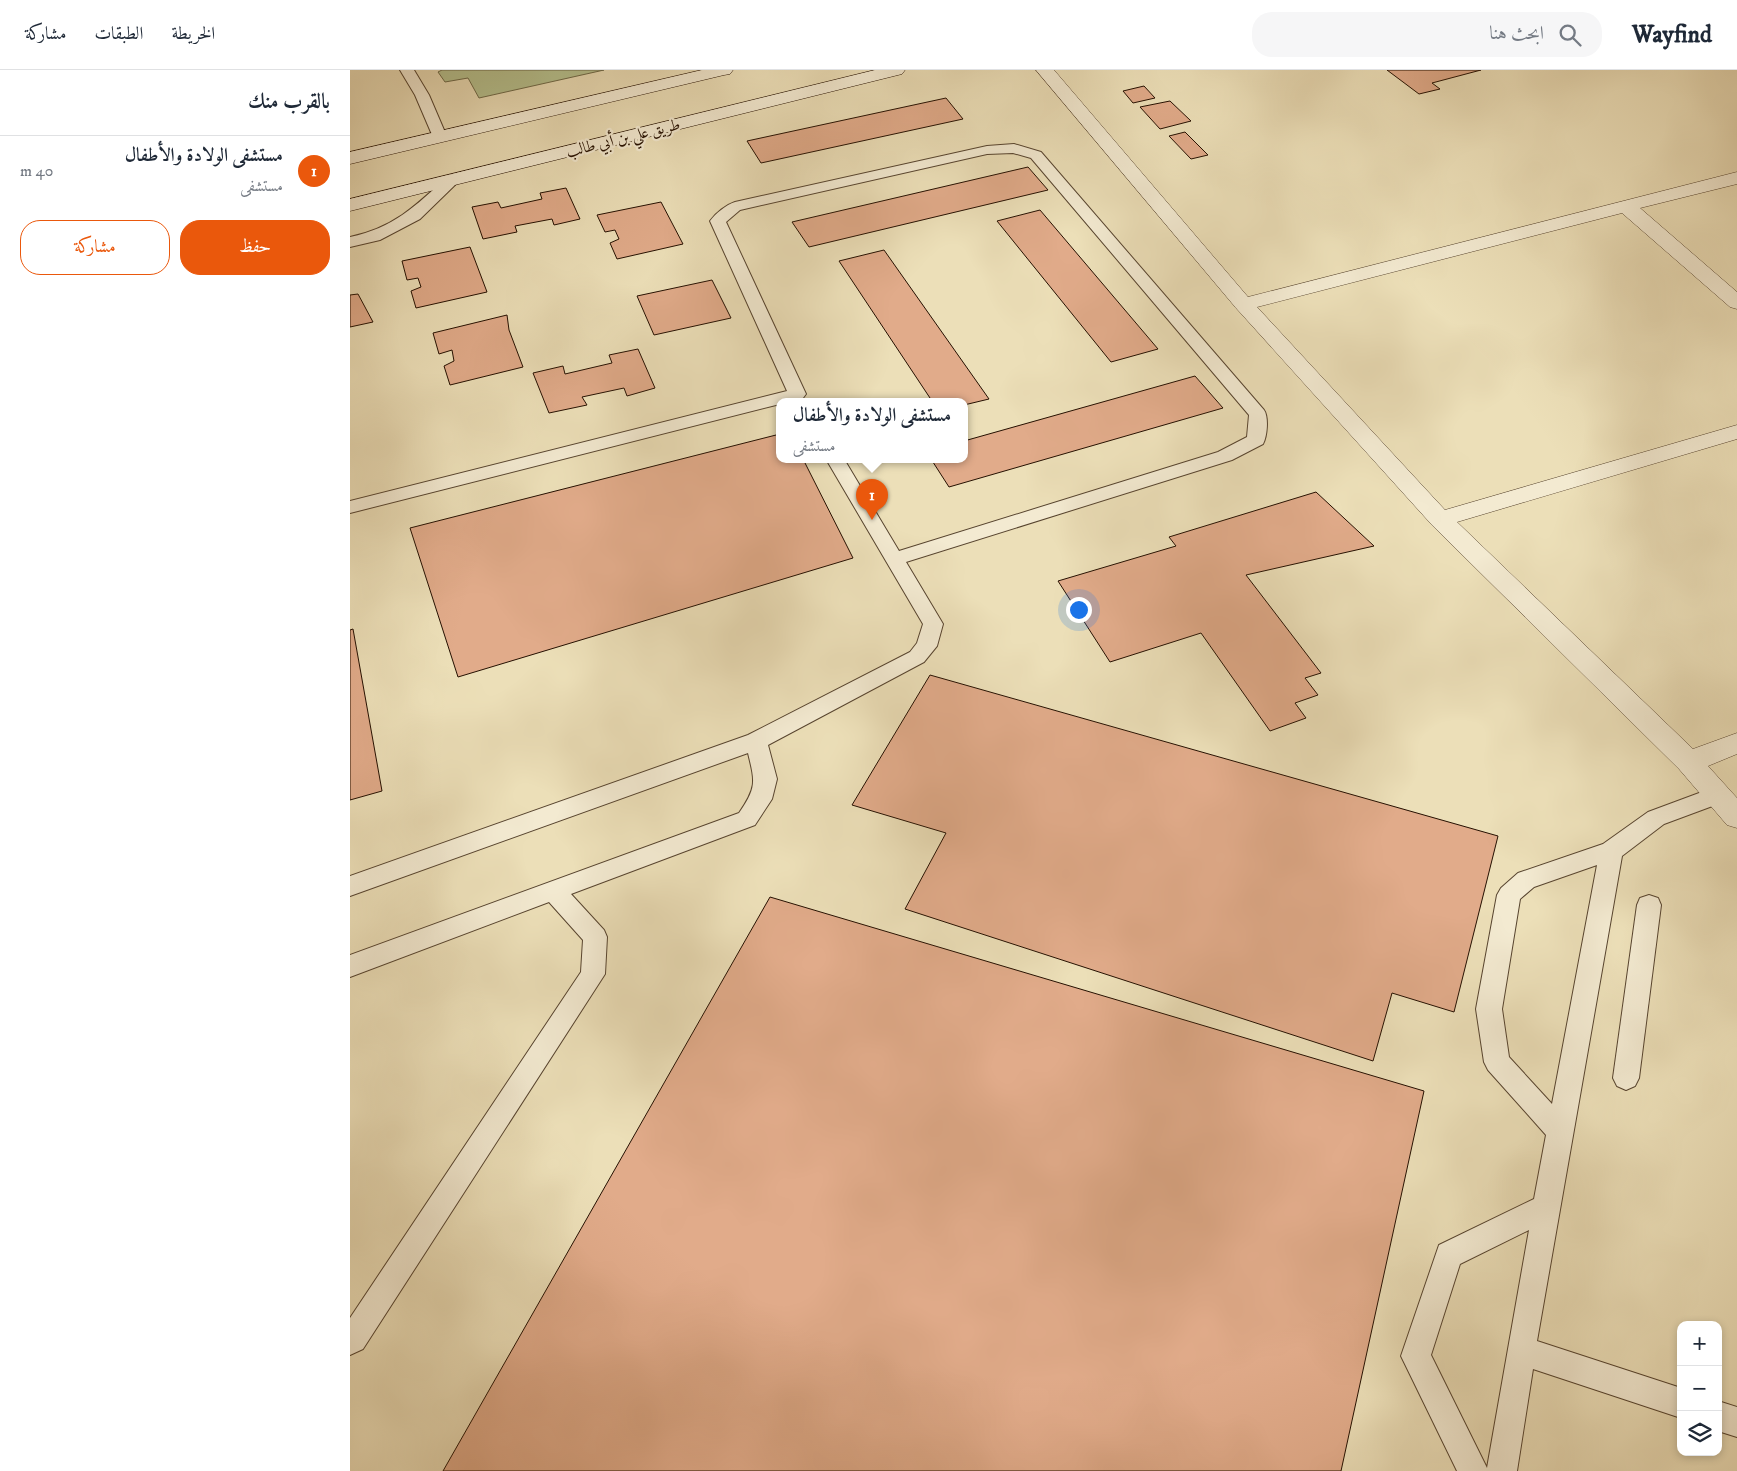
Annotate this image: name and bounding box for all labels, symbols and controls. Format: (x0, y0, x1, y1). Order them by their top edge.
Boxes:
search box (1252, 12, 1602, 57)
text: Wayfind (1632, 20, 1712, 50)
icon: search (1556, 21, 1584, 49)
text: ابحث هنا (1489, 22, 1544, 45)
text: مشاركة (25, 23, 66, 45)
text: الطبقات (94, 23, 143, 45)
text: الخريطة (171, 23, 215, 45)
text: بالقرب منك (248, 89, 330, 115)
street label: طريق علي بن أبي طالب (563, 112, 683, 167)
text: مستشفى الولادة والأطفال (125, 144, 283, 167)
text: 40 m (20, 161, 53, 181)
text: 1 (311, 161, 317, 181)
text: مستشفى (240, 176, 283, 196)
button: مشاركة (20, 220, 170, 275)
button: حفظ (180, 220, 330, 275)
popup (776, 398, 968, 463)
text: مستشفى الولادة والأطفال (793, 404, 951, 427)
text: مستشفى (793, 436, 836, 456)
pin: 1 (856, 479, 888, 520)
your location (1066, 597, 1092, 623)
map controls (1677, 1321, 1722, 1456)
button: + (1677, 1321, 1722, 1366)
button: − (1677, 1366, 1722, 1411)
button: layers (1677, 1411, 1722, 1456)

